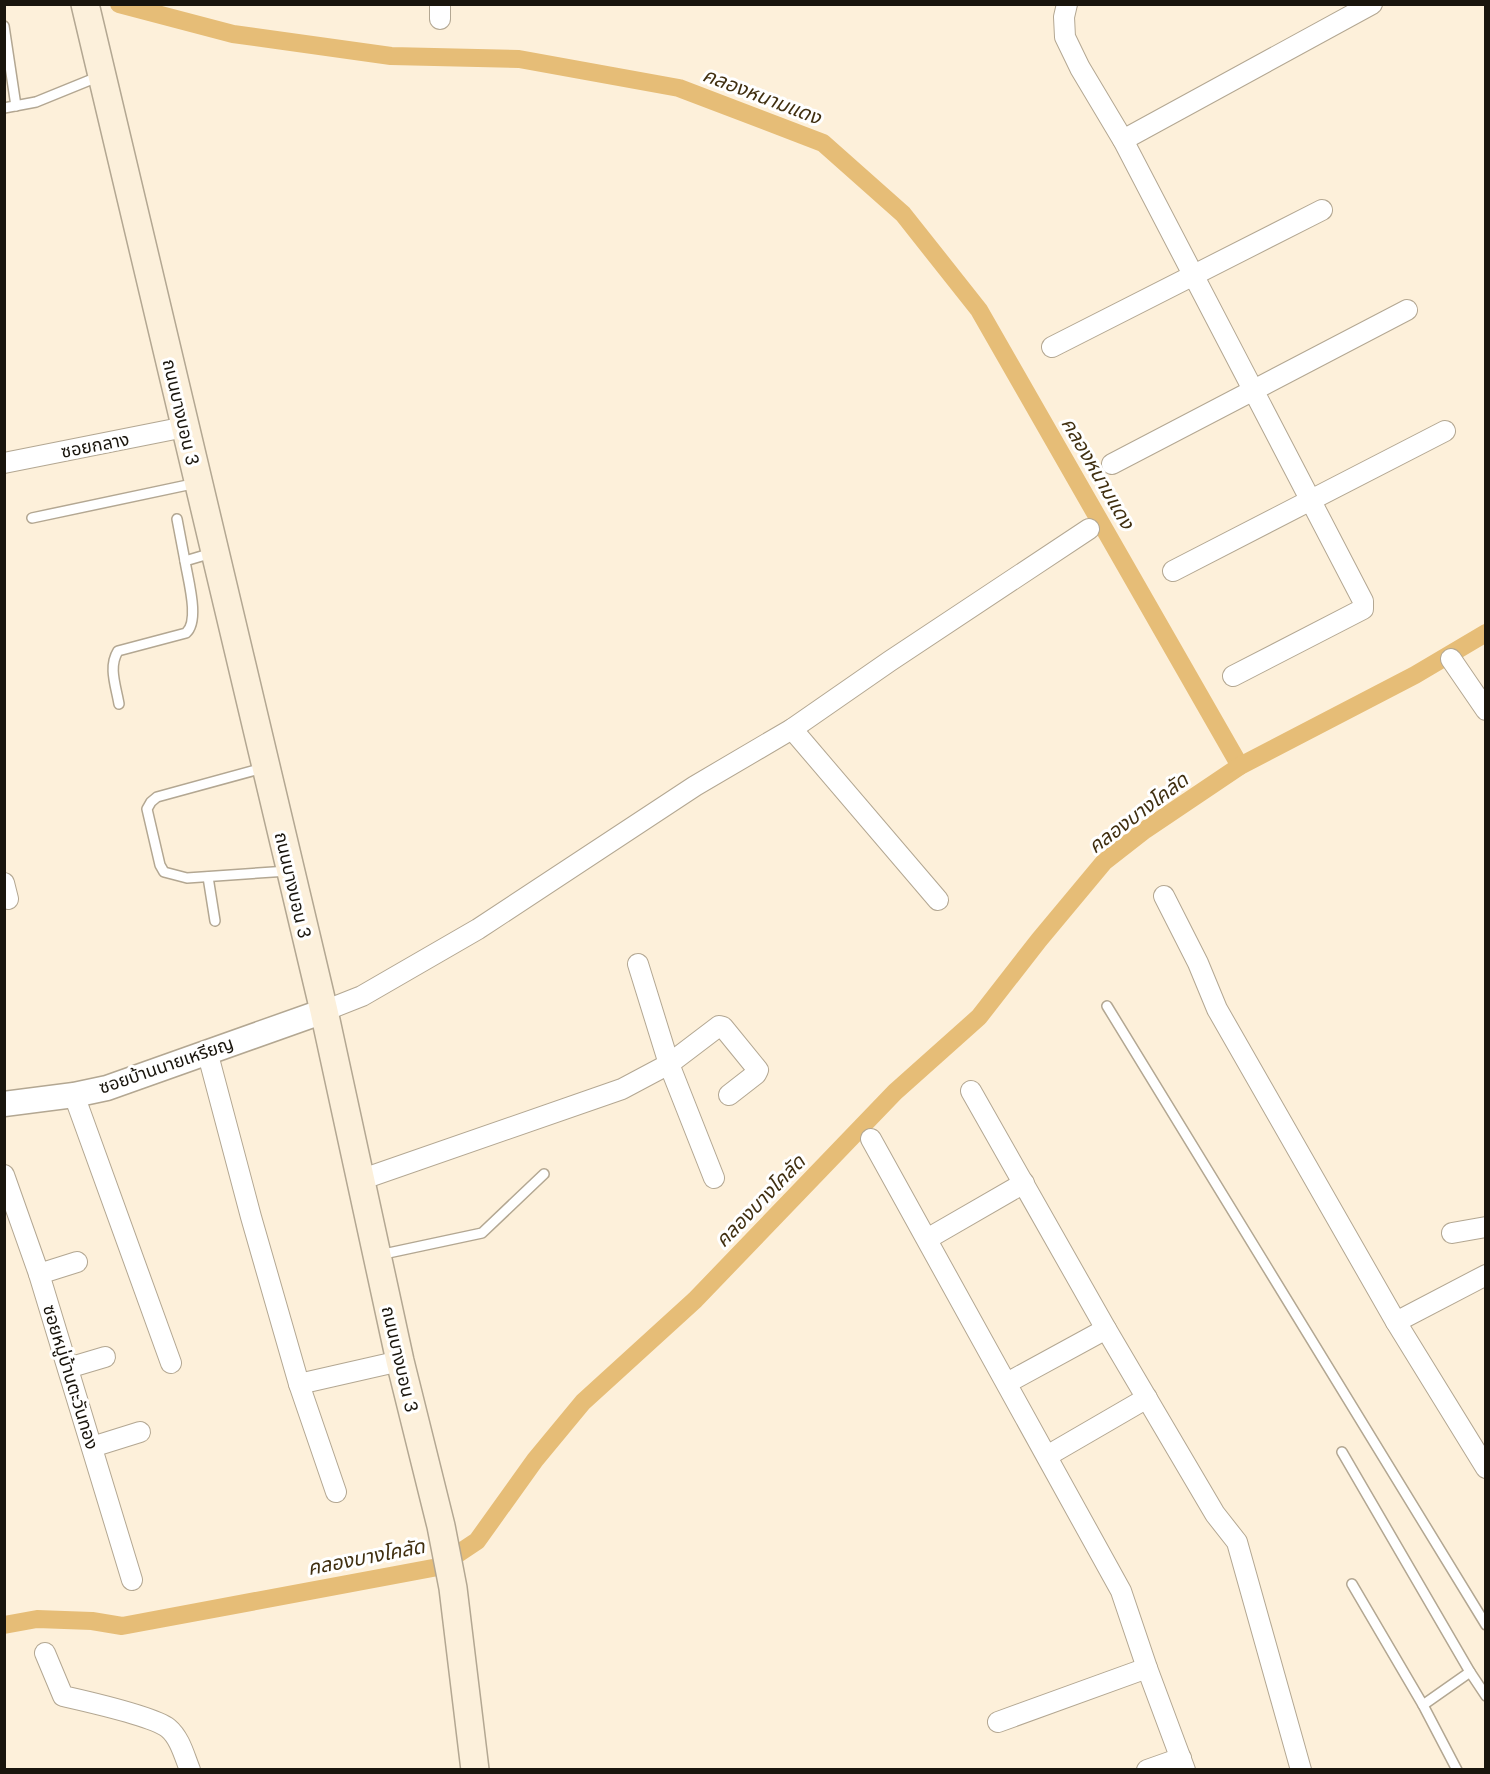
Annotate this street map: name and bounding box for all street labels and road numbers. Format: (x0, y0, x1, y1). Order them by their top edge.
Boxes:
street label: ถนนบางบอน 3 (157, 356, 205, 468)
street label: ซอยกลาง (59, 426, 131, 464)
street label: ถนนบางบอน 3 (269, 829, 317, 941)
street label: ซอยบ้านนายเหรียญ (95, 1030, 237, 1100)
street label: ซอยหมู่บ้านตะวันทอง (37, 1302, 105, 1452)
street label: ถนนบางบอน 3 (376, 1303, 424, 1415)

